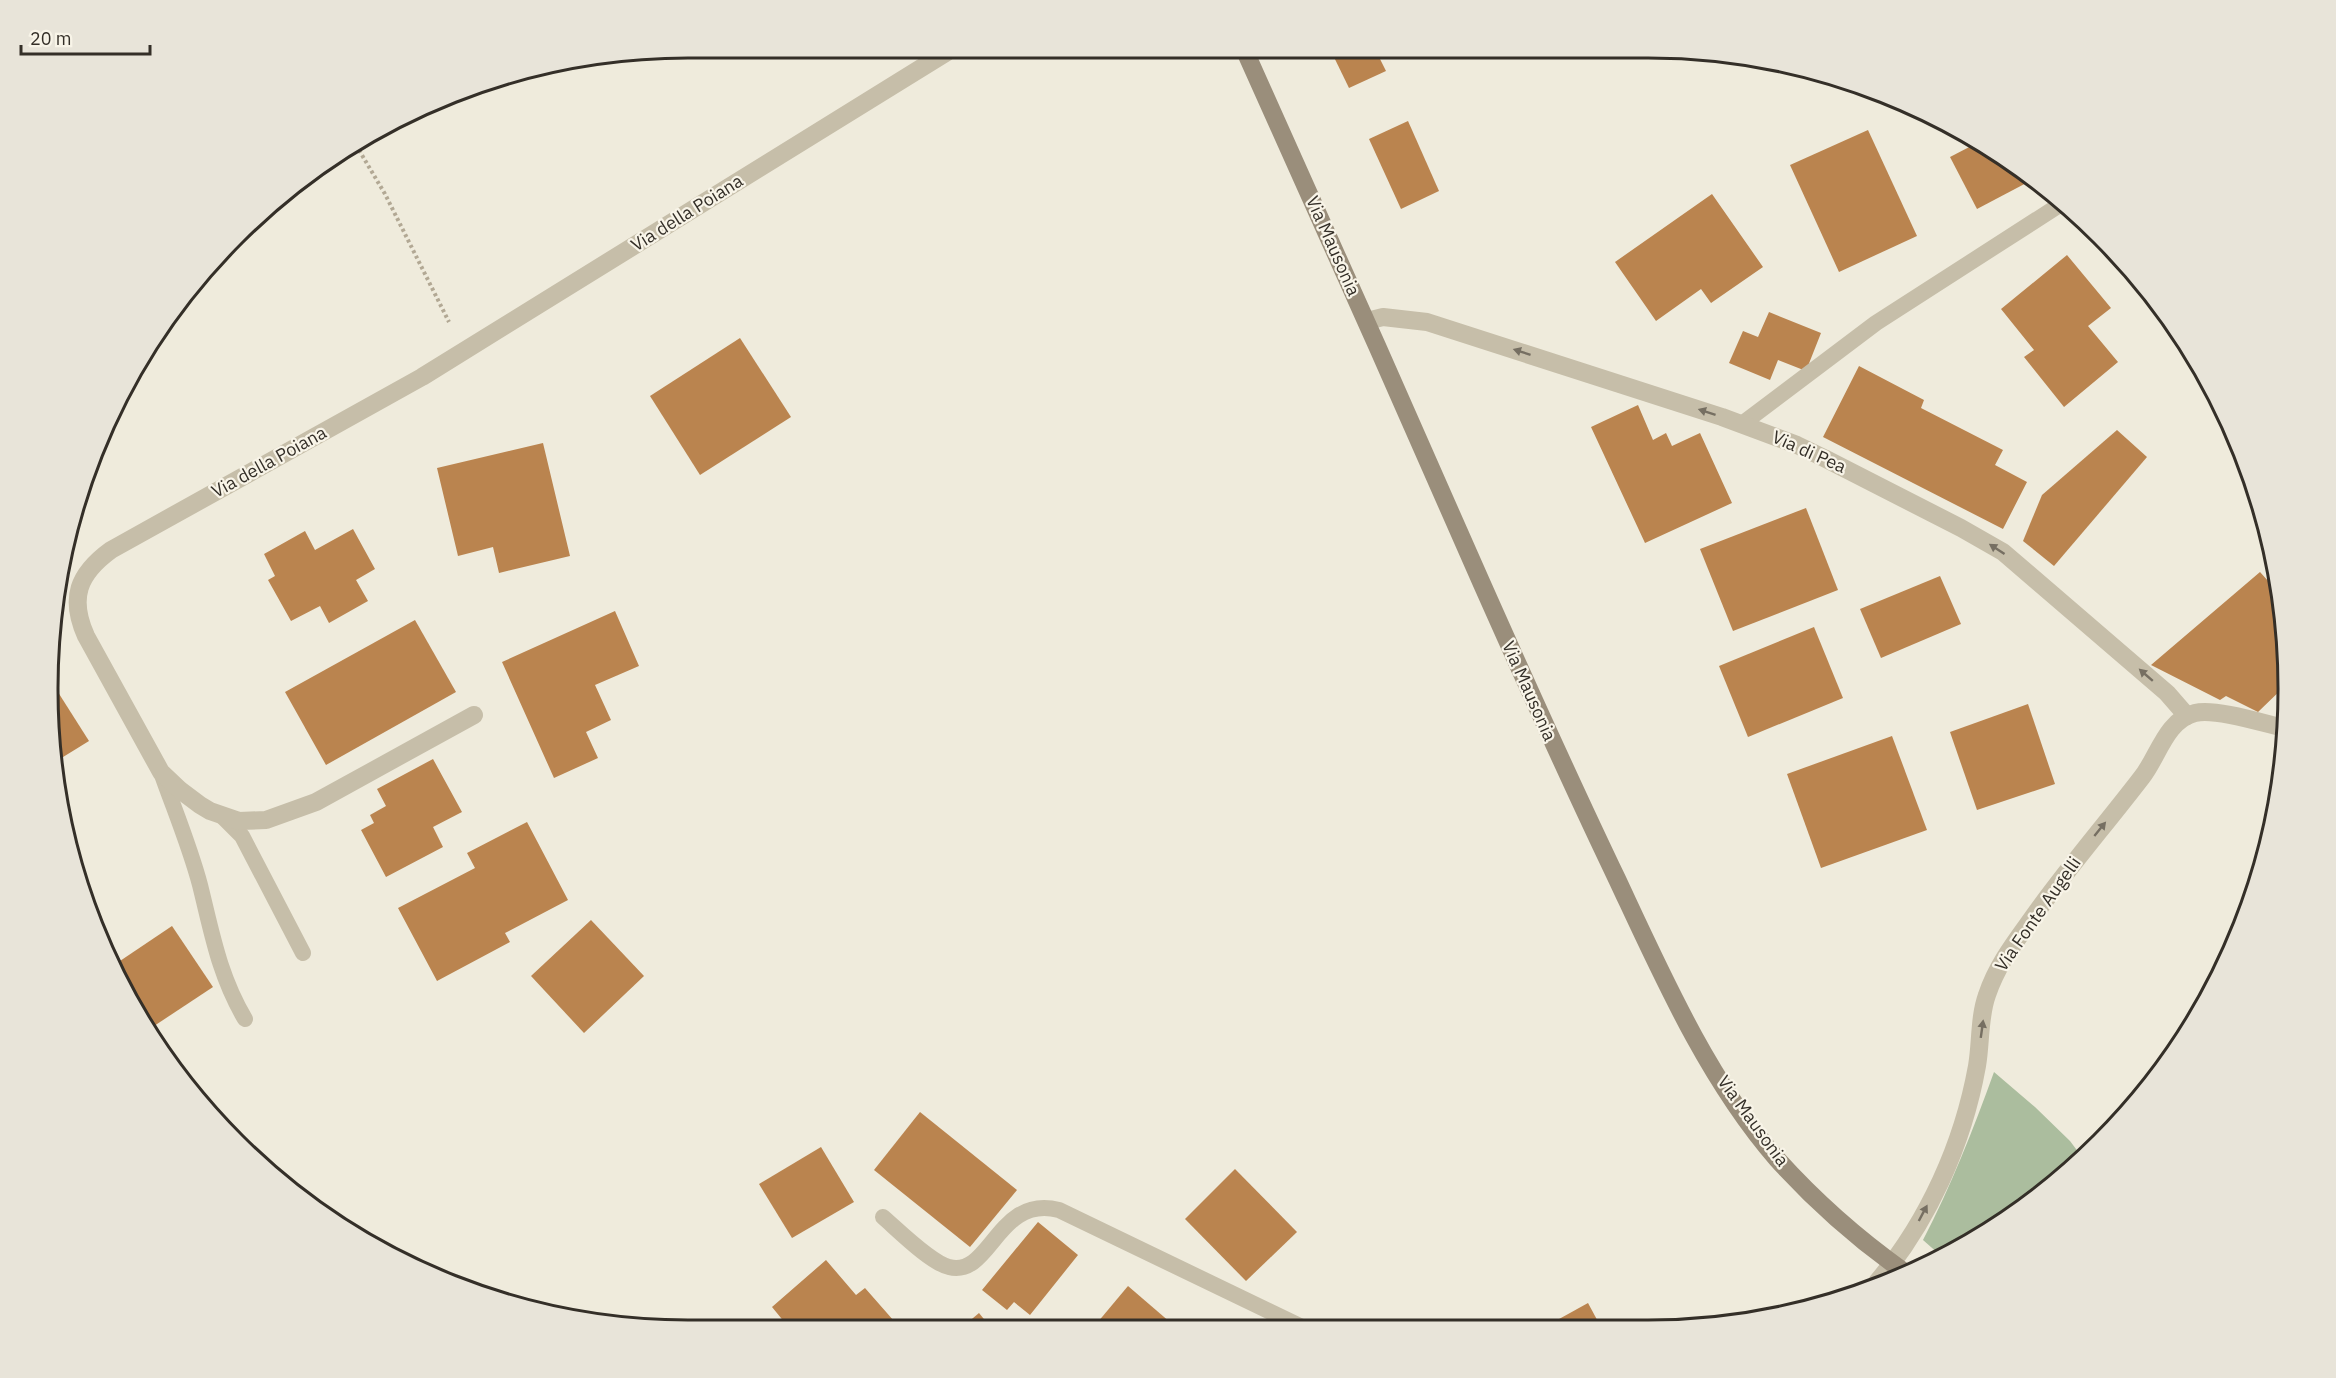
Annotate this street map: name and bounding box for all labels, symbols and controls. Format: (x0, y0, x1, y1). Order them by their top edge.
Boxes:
scale bar (21, 18, 150, 56)
text: 20 m (30, 27, 72, 50)
street label: Via della Poiana (626, 169, 747, 256)
street label: Via Mausonia (1301, 192, 1366, 300)
one-way arrow (1513, 347, 1531, 356)
one-way arrow (1698, 407, 1716, 416)
street label: Via della Poiana (207, 420, 331, 503)
street label: Via di Pea (1769, 425, 1850, 478)
one-way arrow (1989, 543, 2005, 554)
street label: Via Mausonia (1497, 637, 1562, 745)
one-way arrow (2139, 669, 2154, 682)
one-way arrow (2094, 821, 2106, 836)
street label: Via Fonte Augelli (1989, 852, 2086, 976)
one-way arrow (1977, 1020, 1986, 1039)
street label: Via Mausonia (1713, 1071, 1794, 1171)
one-way arrow (1918, 1204, 1928, 1221)

